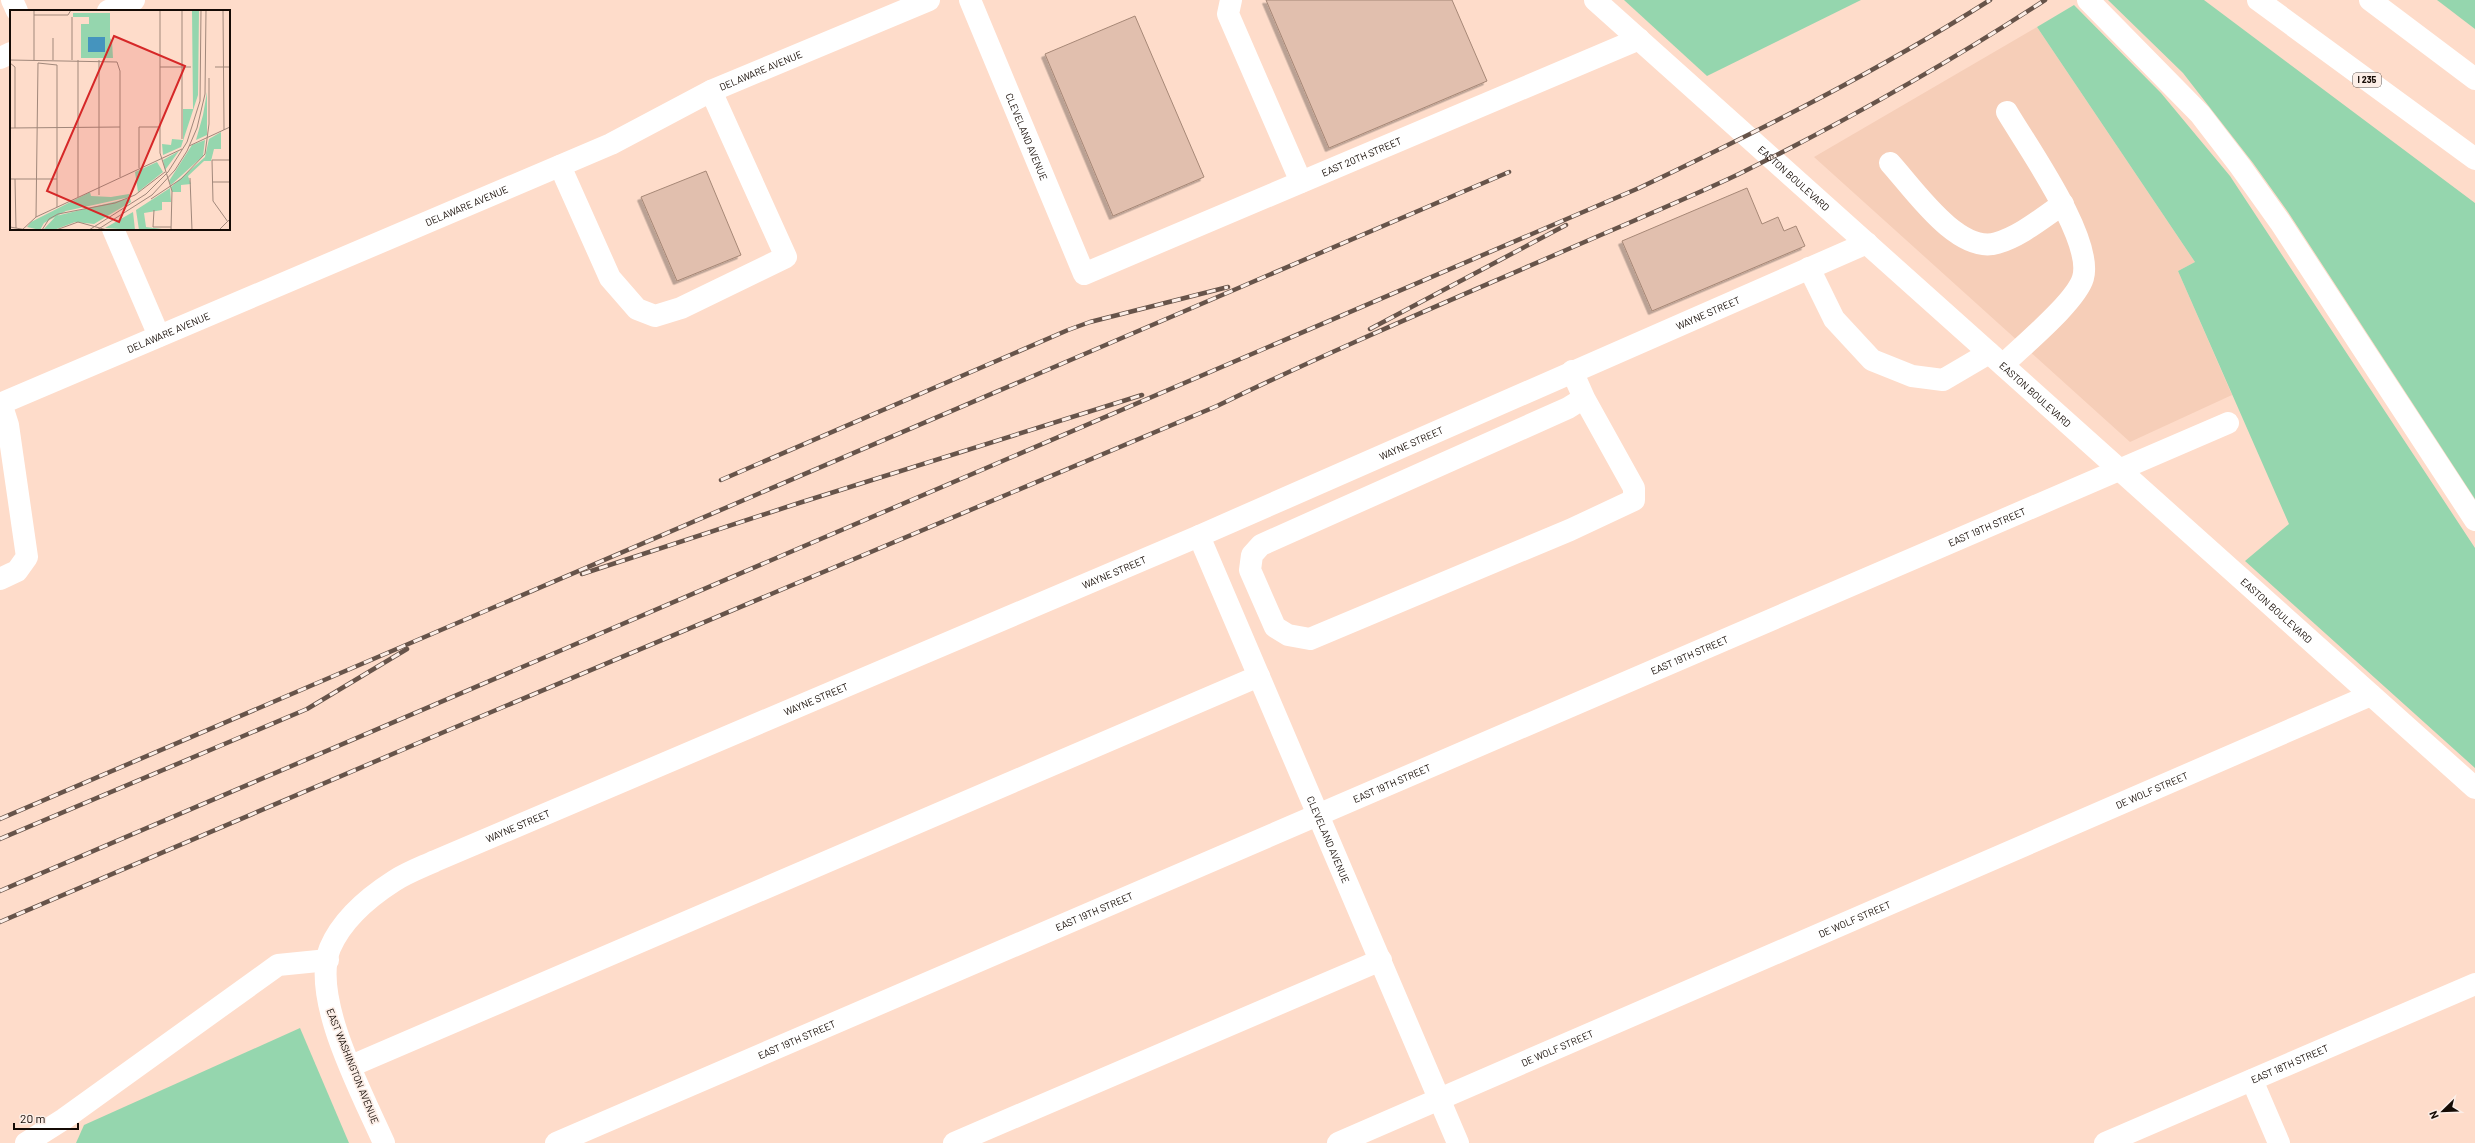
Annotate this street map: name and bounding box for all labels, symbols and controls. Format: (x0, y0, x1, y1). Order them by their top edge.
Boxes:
inset map (10, 10, 230, 230)
street label: DELAWARE AVENUE (717, 48, 804, 93)
road number: I 235 (2353, 73, 2381, 87)
street label: CLEVELAND AVENUE (1003, 91, 1050, 182)
street label: EAST 20TH STREET (1320, 134, 1403, 179)
street label: EASTON BOULEVARD (1756, 143, 1832, 213)
street label: DELAWARE AVENUE (423, 183, 510, 228)
street label: WAYNE STREET (1674, 293, 1742, 332)
street label: DELAWARE AVENUE (125, 309, 212, 355)
street label: EASTON BOULEVARD (1997, 359, 2073, 429)
street label: WAYNE STREET (1377, 424, 1445, 462)
street label: EAST 19TH STREET (1946, 505, 2028, 549)
street label: WAYNE STREET (1080, 553, 1148, 591)
street label: EASTON BOULEVARD (2238, 575, 2315, 645)
street label: EAST 19TH STREET (1649, 633, 1730, 677)
street label: WAYNE STREET (782, 680, 850, 718)
street label: EAST 19TH STREET (1351, 761, 1433, 805)
street label: DE WOLF STREET (2114, 769, 2190, 811)
street label: CLEVELAND AVENUE (1305, 794, 1352, 885)
street label: WAYNE STREET (484, 807, 552, 845)
street label: EAST 19TH STREET (1054, 889, 1135, 933)
street label: DE WOLF STREET (1816, 898, 1893, 940)
street label: EAST WASHINGTON AVENUE (324, 1007, 382, 1125)
street label: EAST 19TH STREET (756, 1017, 838, 1061)
street label: DE WOLF STREET (1519, 1027, 1596, 1069)
street label: EAST 18TH STREET (2249, 1042, 2331, 1086)
north arrow (2423, 1091, 2463, 1131)
scale bar (14, 1105, 78, 1131)
text: N (2426, 1109, 2441, 1121)
text: 20 m (20, 1111, 46, 1125)

